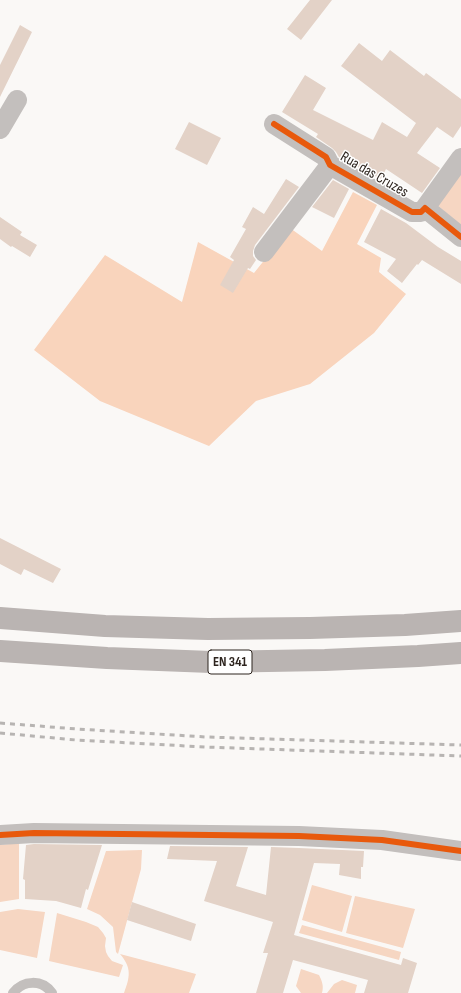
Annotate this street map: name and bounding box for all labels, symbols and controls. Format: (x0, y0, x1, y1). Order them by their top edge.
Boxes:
street label: Rua das Cruzes (337, 148, 411, 202)
road number: EN 341 (208, 650, 252, 674)

